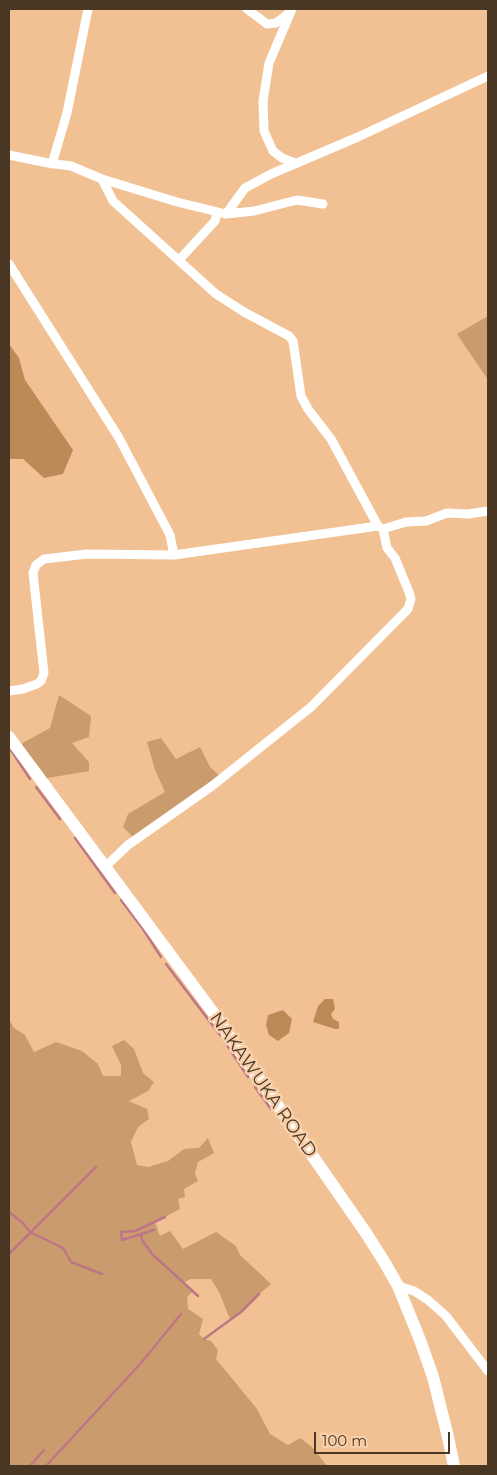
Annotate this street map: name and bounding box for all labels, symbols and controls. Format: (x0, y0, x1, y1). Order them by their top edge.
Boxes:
street label: NAKAWUKA ROAD (205, 1008, 321, 1162)
scale bar (317, 1422, 453, 1454)
text: 100 m (322, 1431, 367, 1450)

